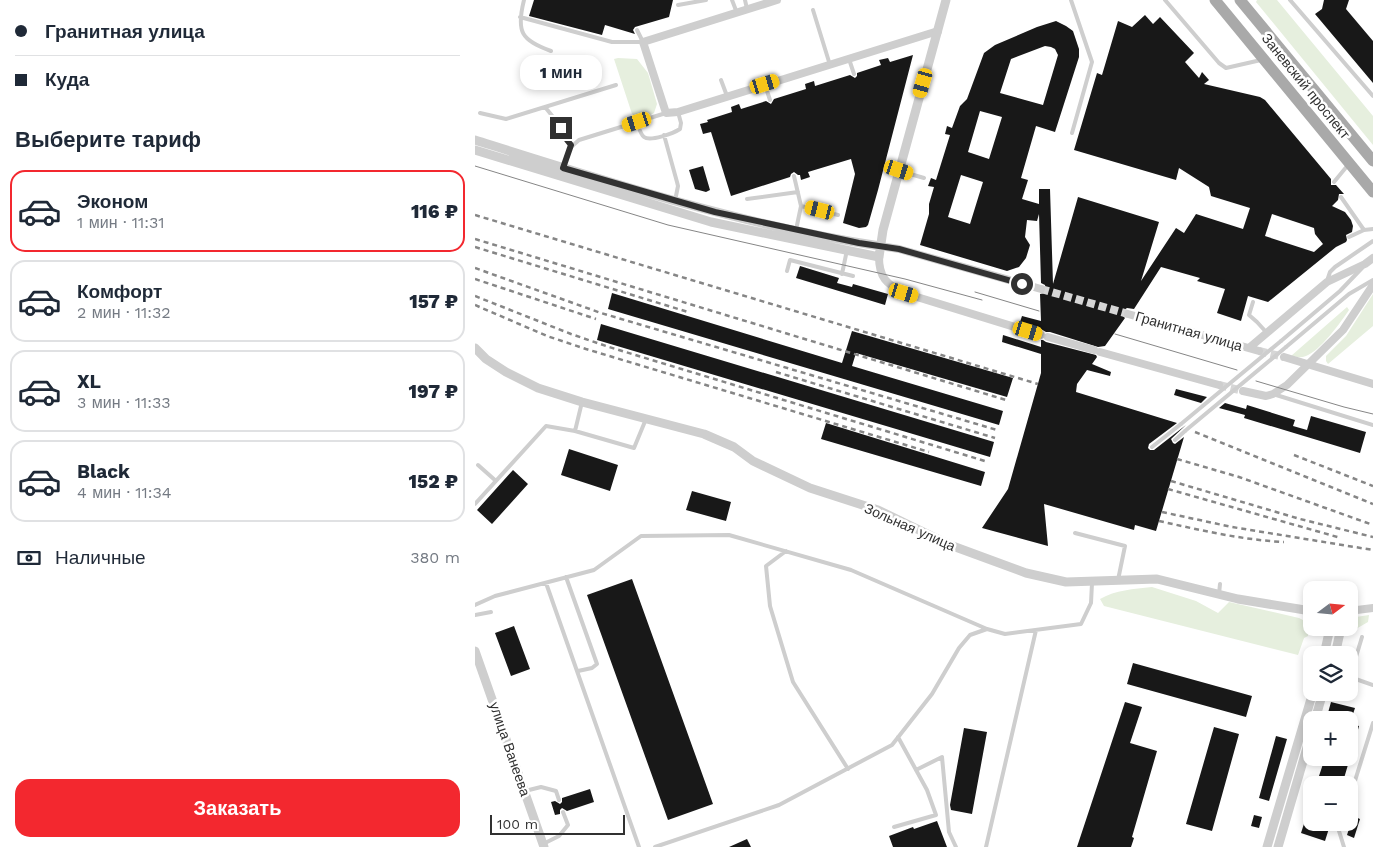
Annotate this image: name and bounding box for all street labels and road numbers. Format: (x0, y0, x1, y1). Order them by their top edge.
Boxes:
street label: Заневский проспект (1259, 30, 1354, 142)
street label: Гранитная улица (1134, 308, 1245, 354)
street label: Зольная улица (862, 500, 958, 554)
street label: улица Ванеева (486, 700, 534, 798)

